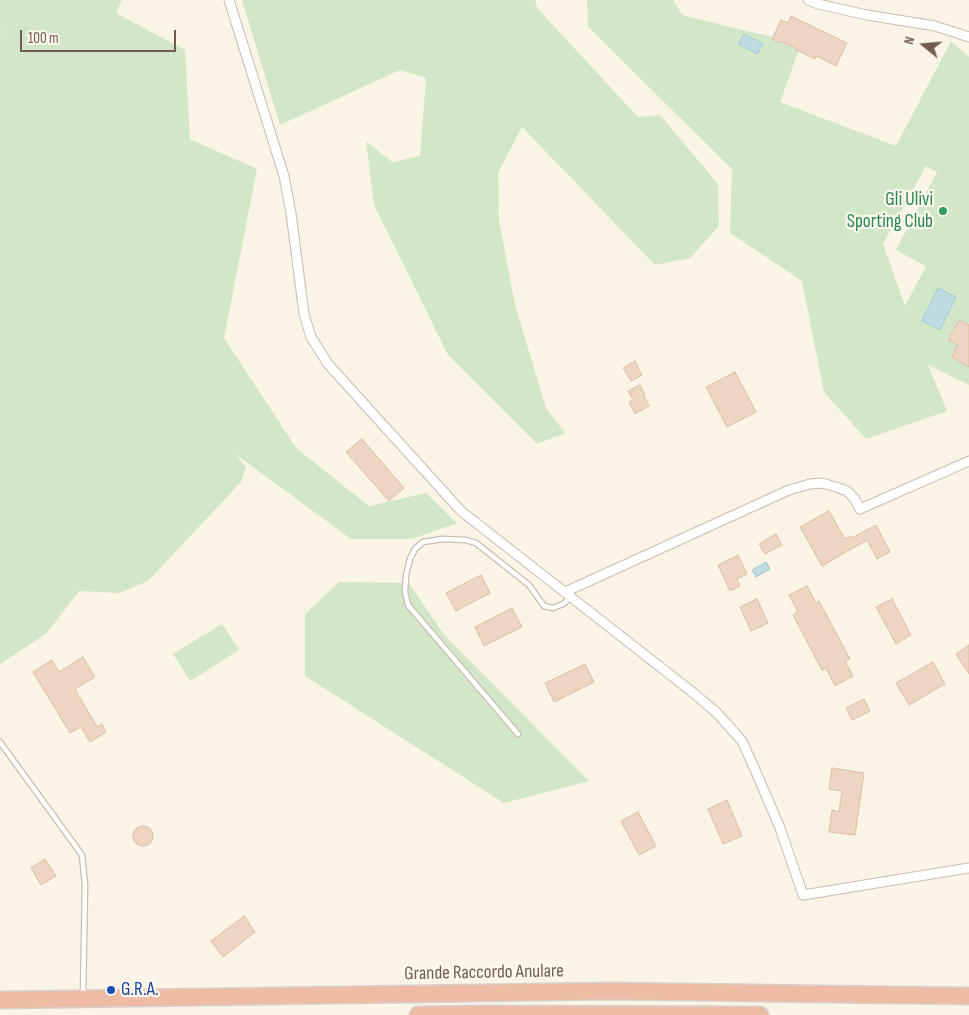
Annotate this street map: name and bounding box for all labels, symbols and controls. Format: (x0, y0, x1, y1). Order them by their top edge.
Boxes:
scale bar (22, 20, 179, 52)
north arrow (899, 20, 949, 70)
text: 100 m (28, 29, 59, 48)
text: N (900, 34, 918, 47)
place label: Gli Ulivi Sporting Club (847, 189, 933, 233)
marker: Gli Ulivi Sporting Club (937, 205, 949, 217)
street label: Grande Raccordo Anulare (404, 960, 564, 986)
place label: G.R.A. (121, 979, 159, 1001)
marker: G.R.A. (105, 984, 117, 996)

